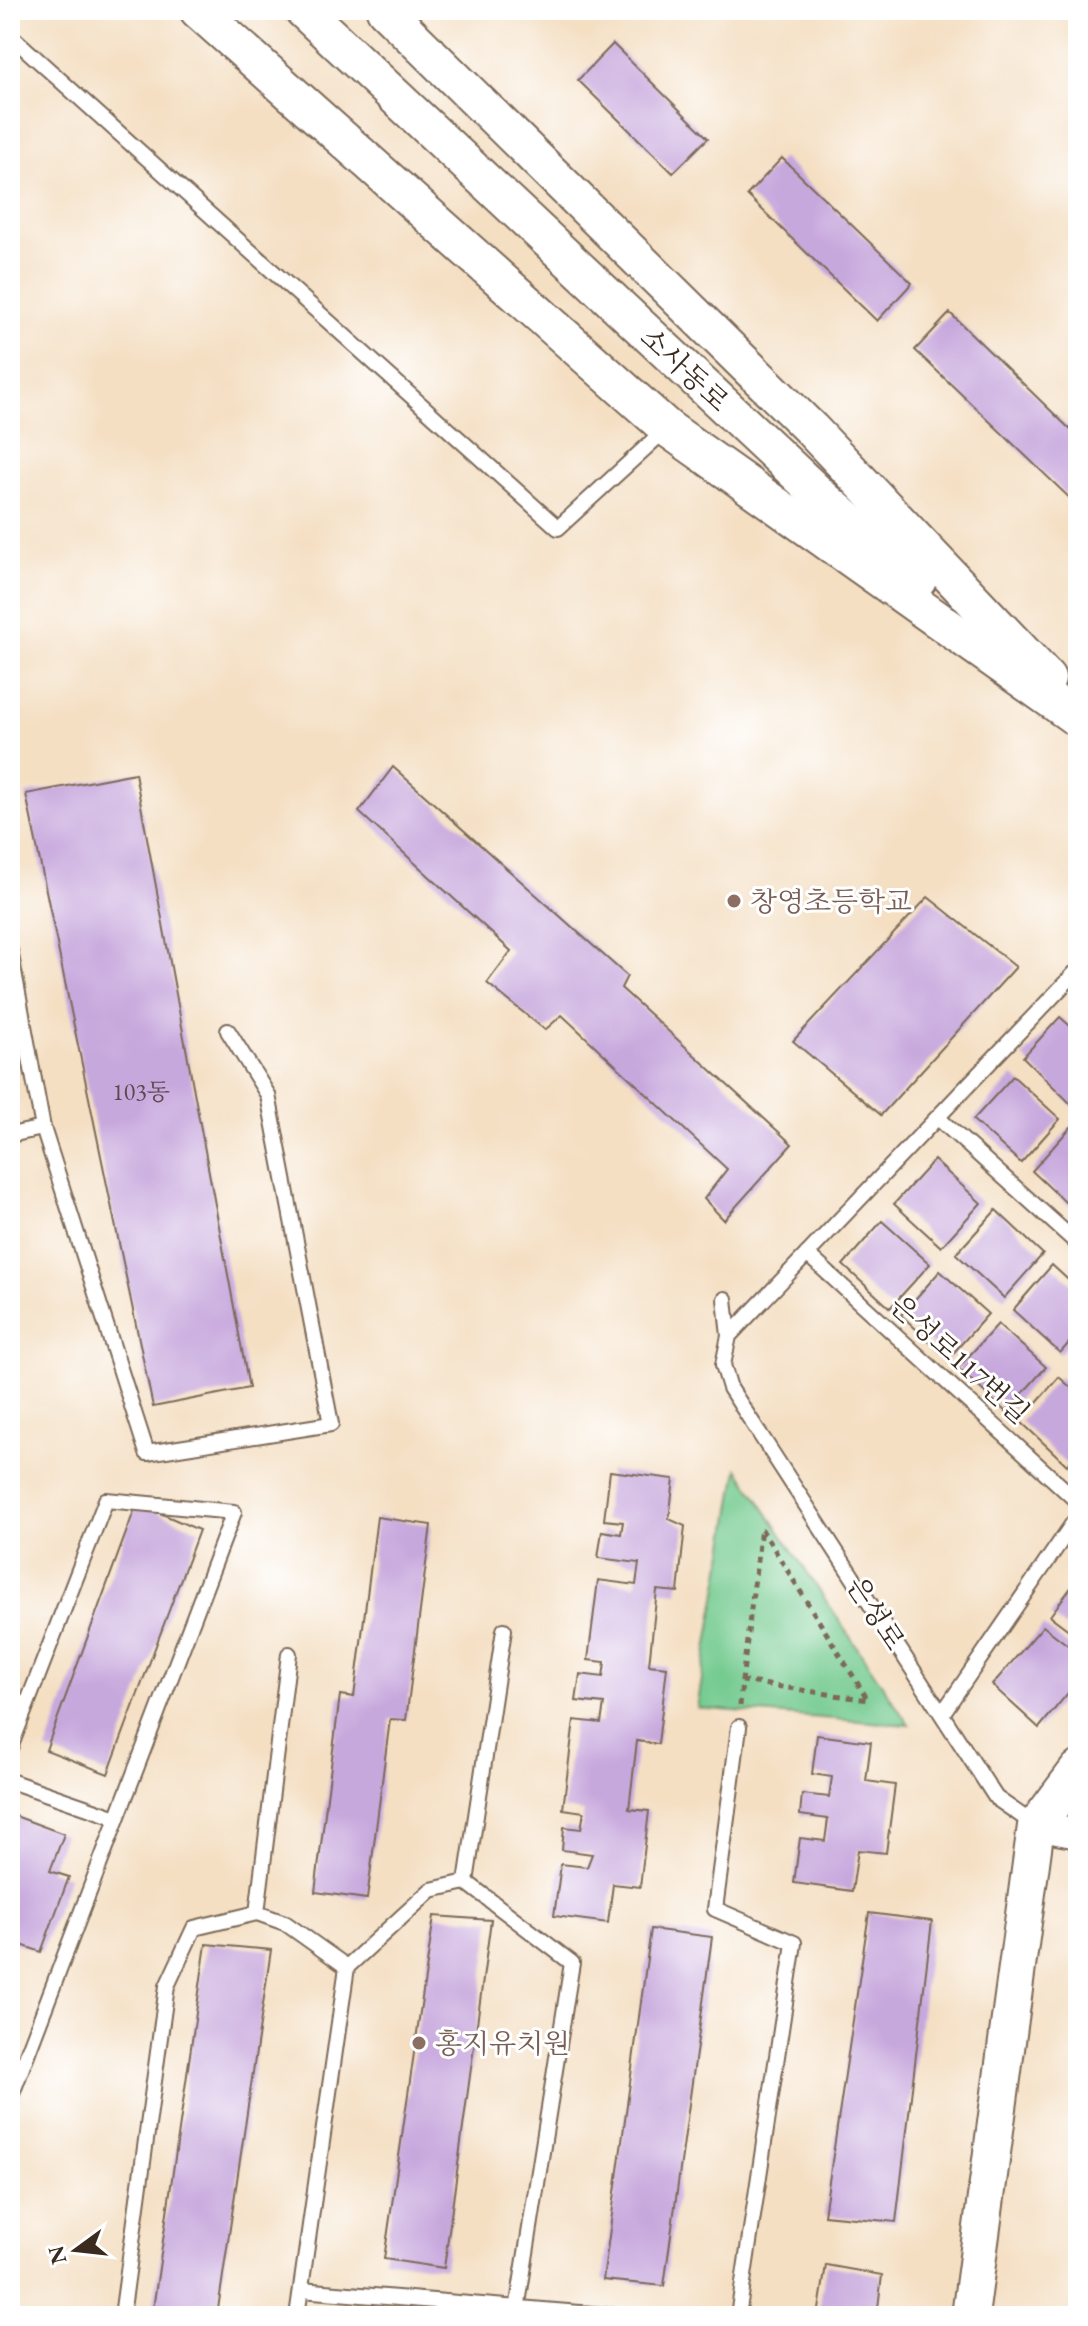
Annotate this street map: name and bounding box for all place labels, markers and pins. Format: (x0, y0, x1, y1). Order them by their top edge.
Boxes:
place label: 창영초등학교 (750, 883, 912, 919)
marker: 창영초등학교 (725, 892, 743, 910)
place label: 홍지유치원 (435, 2025, 570, 2061)
marker: 홍지유치원 (410, 2034, 428, 2052)

